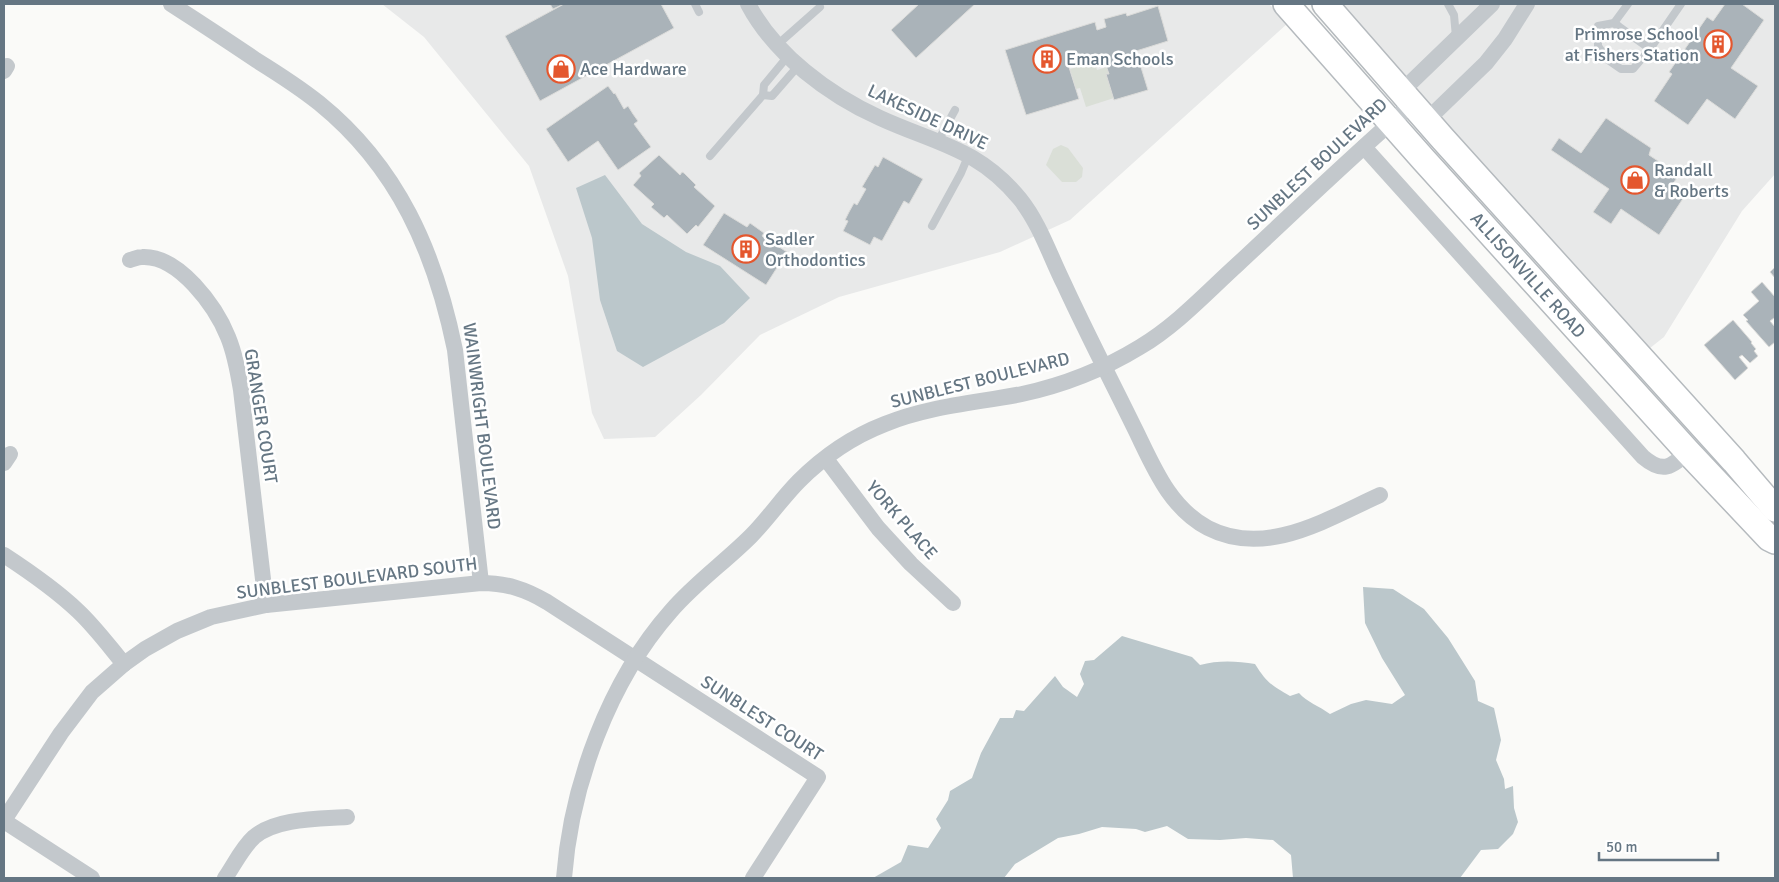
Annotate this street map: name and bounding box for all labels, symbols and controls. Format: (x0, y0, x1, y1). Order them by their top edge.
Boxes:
place label: Primrose School at Fishers Station (1565, 23, 1699, 66)
building icon: Primrose School at Fishers Station (1703, 29, 1733, 59)
building icon: Eman Schools (1032, 44, 1062, 74)
place label: Eman Schools (1066, 48, 1174, 70)
shop icon: Ace Hardware (546, 54, 576, 84)
place label: Ace Hardware (580, 58, 687, 80)
street label: LAKESIDE DRIVE (864, 79, 992, 155)
street label: SUNBLEST BOULEVARD (1242, 93, 1392, 235)
place label: Randall & Roberts (1654, 159, 1729, 202)
shop icon: Randall & Roberts (1620, 165, 1650, 195)
street label: ALLISONVILLE ROAD (1466, 208, 1590, 342)
place label: Sadler Orthodontics (765, 228, 866, 271)
building icon: Sadler Orthodontics (731, 234, 761, 264)
street label: WAINWRIGHT BOULEVARD (458, 321, 506, 531)
street label: GRANGER COURT (239, 347, 283, 485)
street label: SUNBLEST BOULEVARD (888, 347, 1072, 413)
street label: YORK PLACE (862, 476, 942, 564)
street label: SUNBLEST BOULEVARD SOUTH (235, 552, 479, 604)
street label: SUNBLEST COURT (697, 670, 827, 766)
scale bar (1599, 830, 1718, 862)
text: 50 m (1606, 838, 1637, 856)

